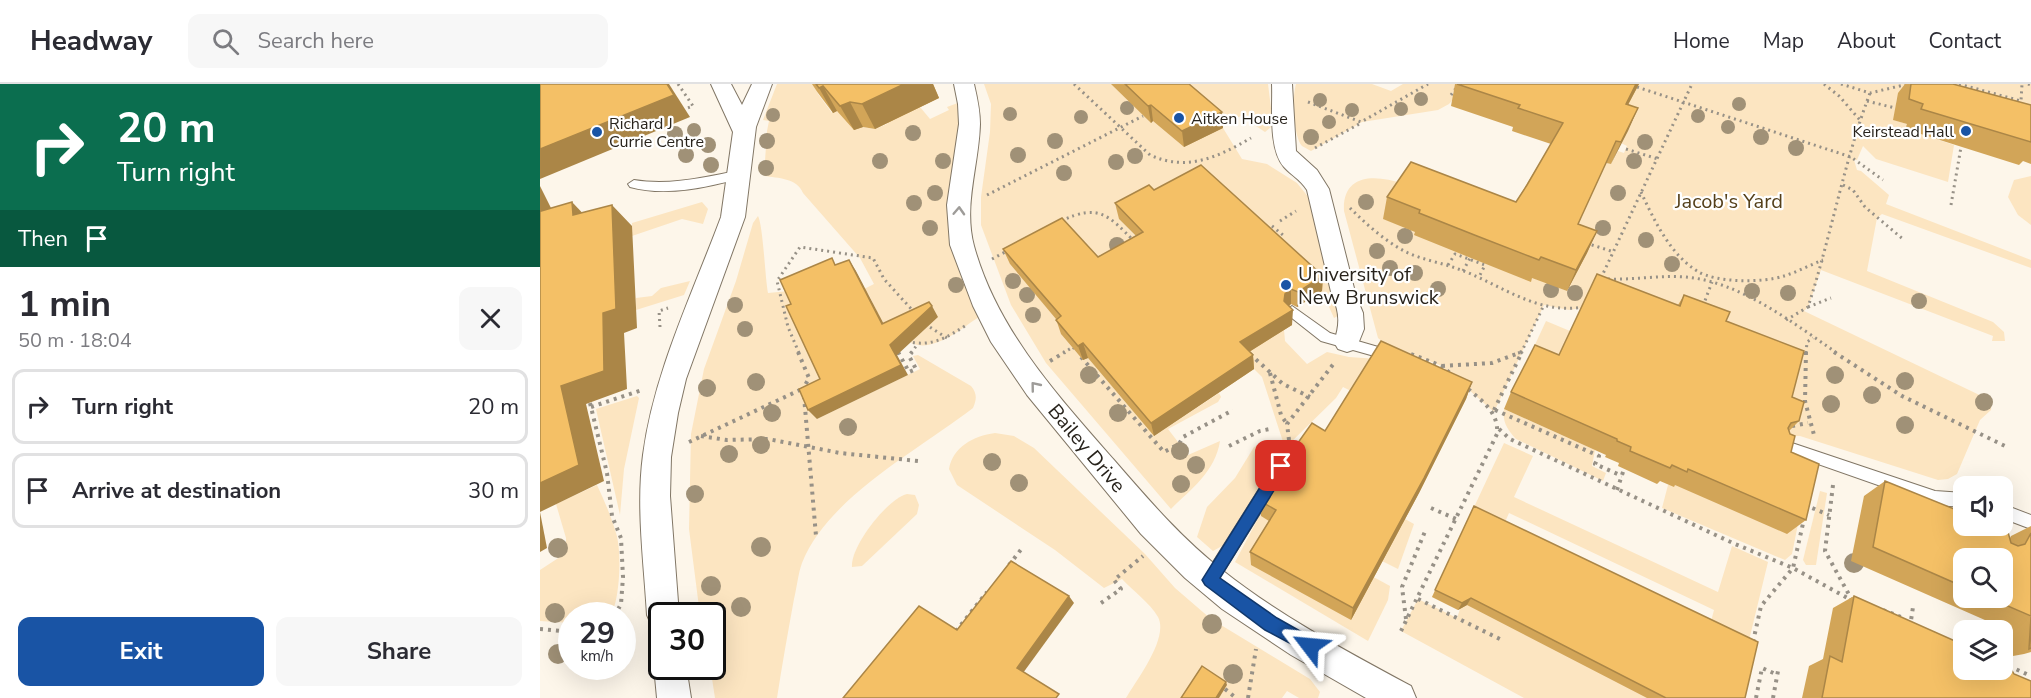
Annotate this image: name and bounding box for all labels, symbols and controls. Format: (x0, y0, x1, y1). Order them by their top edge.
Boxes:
search box (188, 14, 608, 68)
text: Headway (30, 22, 152, 60)
icon: search (209, 25, 242, 58)
text: Search here (257, 26, 374, 56)
text: Home (1673, 27, 1730, 55)
text: Map (1763, 27, 1804, 55)
text: About (1837, 27, 1895, 55)
text: Contact (1928, 27, 2001, 55)
text: 20 m (117, 100, 216, 157)
icon: right (18, 108, 96, 186)
place label: Aitken House (1191, 108, 1288, 130)
marker: Aitken House (1172, 111, 1186, 125)
place label: Richard J Currie Centre (609, 113, 704, 153)
place label: Keirstead Hall (1853, 121, 1954, 143)
marker: Keirstead Hall (1959, 124, 1973, 138)
marker: Richard J Currie Centre (590, 125, 604, 139)
text: Turn right (117, 154, 235, 191)
park label: Jacob's Yard (1674, 188, 1783, 215)
one-way arrow (953, 206, 966, 215)
icon: arrive (80, 222, 113, 255)
text: Then (18, 224, 68, 254)
place label: University of New Brunswick (1298, 261, 1440, 311)
marker: University of New Brunswick (1279, 278, 1293, 292)
text: 1 min (18, 280, 111, 329)
button: close (459, 287, 522, 350)
text: 50 m · 18:04 (18, 327, 132, 354)
one-way arrow (1031, 382, 1042, 393)
icon: right (21, 390, 54, 423)
text: Turn right (72, 392, 173, 422)
text: 20 m (468, 392, 519, 422)
street label: Bailey Drive (1042, 398, 1132, 498)
pin (1255, 440, 1306, 491)
icon: arrive (1264, 449, 1297, 482)
icon: arrive (21, 474, 54, 507)
text: Arrive at destination (72, 476, 281, 506)
text: 30 m (468, 476, 519, 506)
map controls (1953, 476, 2013, 680)
button: sound (1953, 476, 2013, 536)
button: search (1953, 548, 2013, 608)
speed limit sign: 30 (648, 602, 726, 680)
text: 29 (579, 613, 615, 654)
position arrow (1278, 614, 1342, 678)
button: Exit (18, 617, 264, 686)
button: Share (276, 617, 522, 686)
button: layers (1953, 620, 2013, 680)
text: km/h (580, 646, 614, 666)

